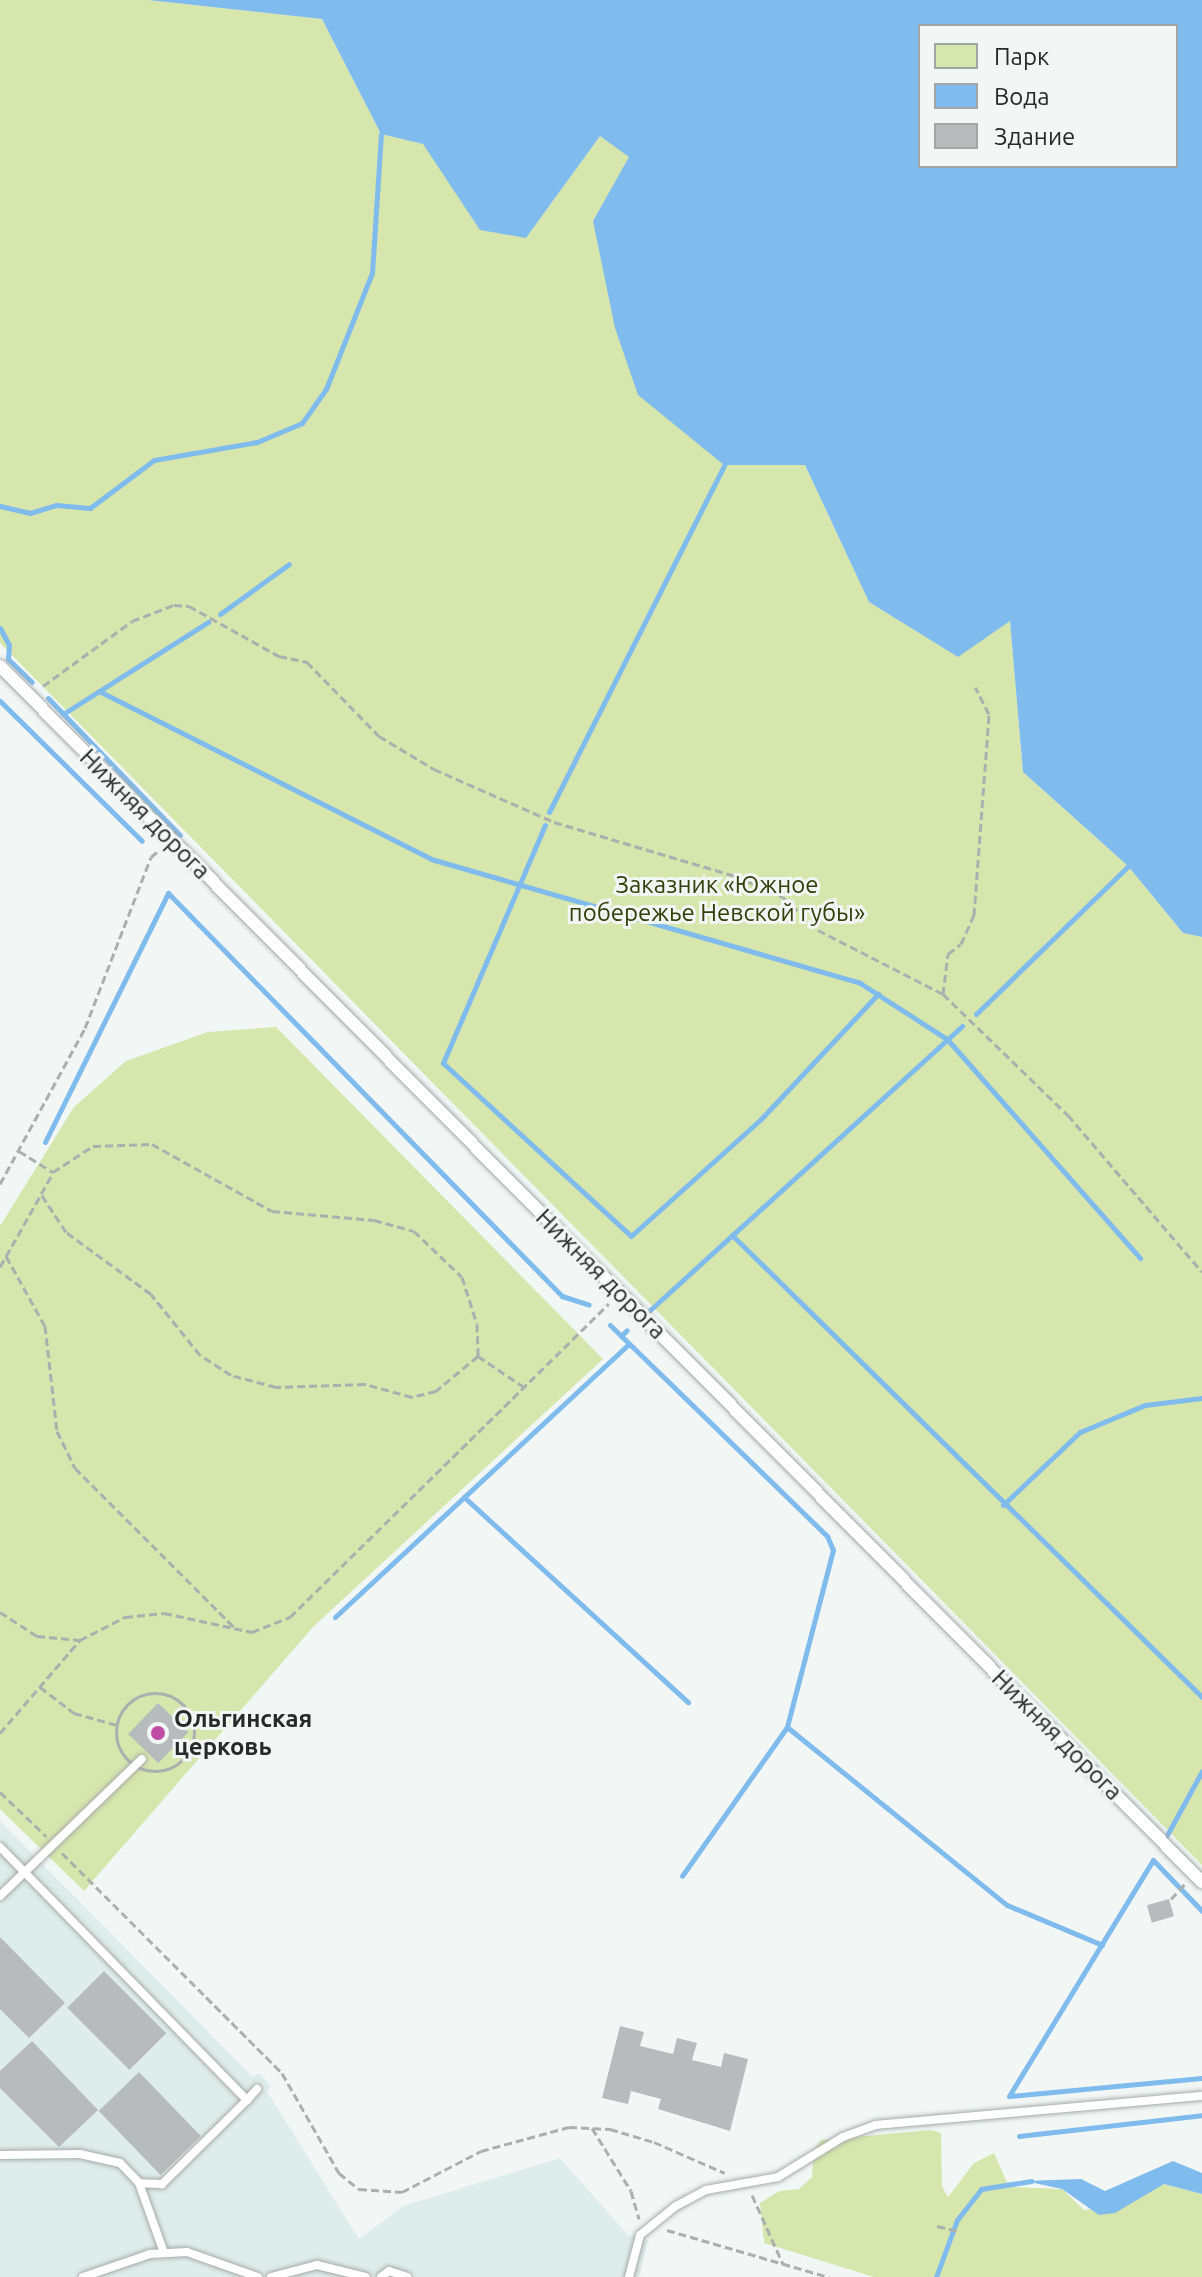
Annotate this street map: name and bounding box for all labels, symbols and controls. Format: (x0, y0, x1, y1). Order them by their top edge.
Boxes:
legend (918, 24, 1178, 168)
text: Парк (994, 43, 1049, 70)
text: Вода (994, 83, 1050, 110)
text: Здание (994, 123, 1075, 150)
street label: Нижняя дорога (74, 743, 216, 885)
park label: Заказник «Южное побережье Невской губы» (569, 871, 865, 927)
street label: Нижняя дорога (530, 1203, 672, 1345)
street label: Нижняя дорога (986, 1664, 1128, 1806)
place label: Ольгинская церковь (174, 1705, 312, 1761)
marker: Ольгинская церковь (149, 1724, 167, 1742)

